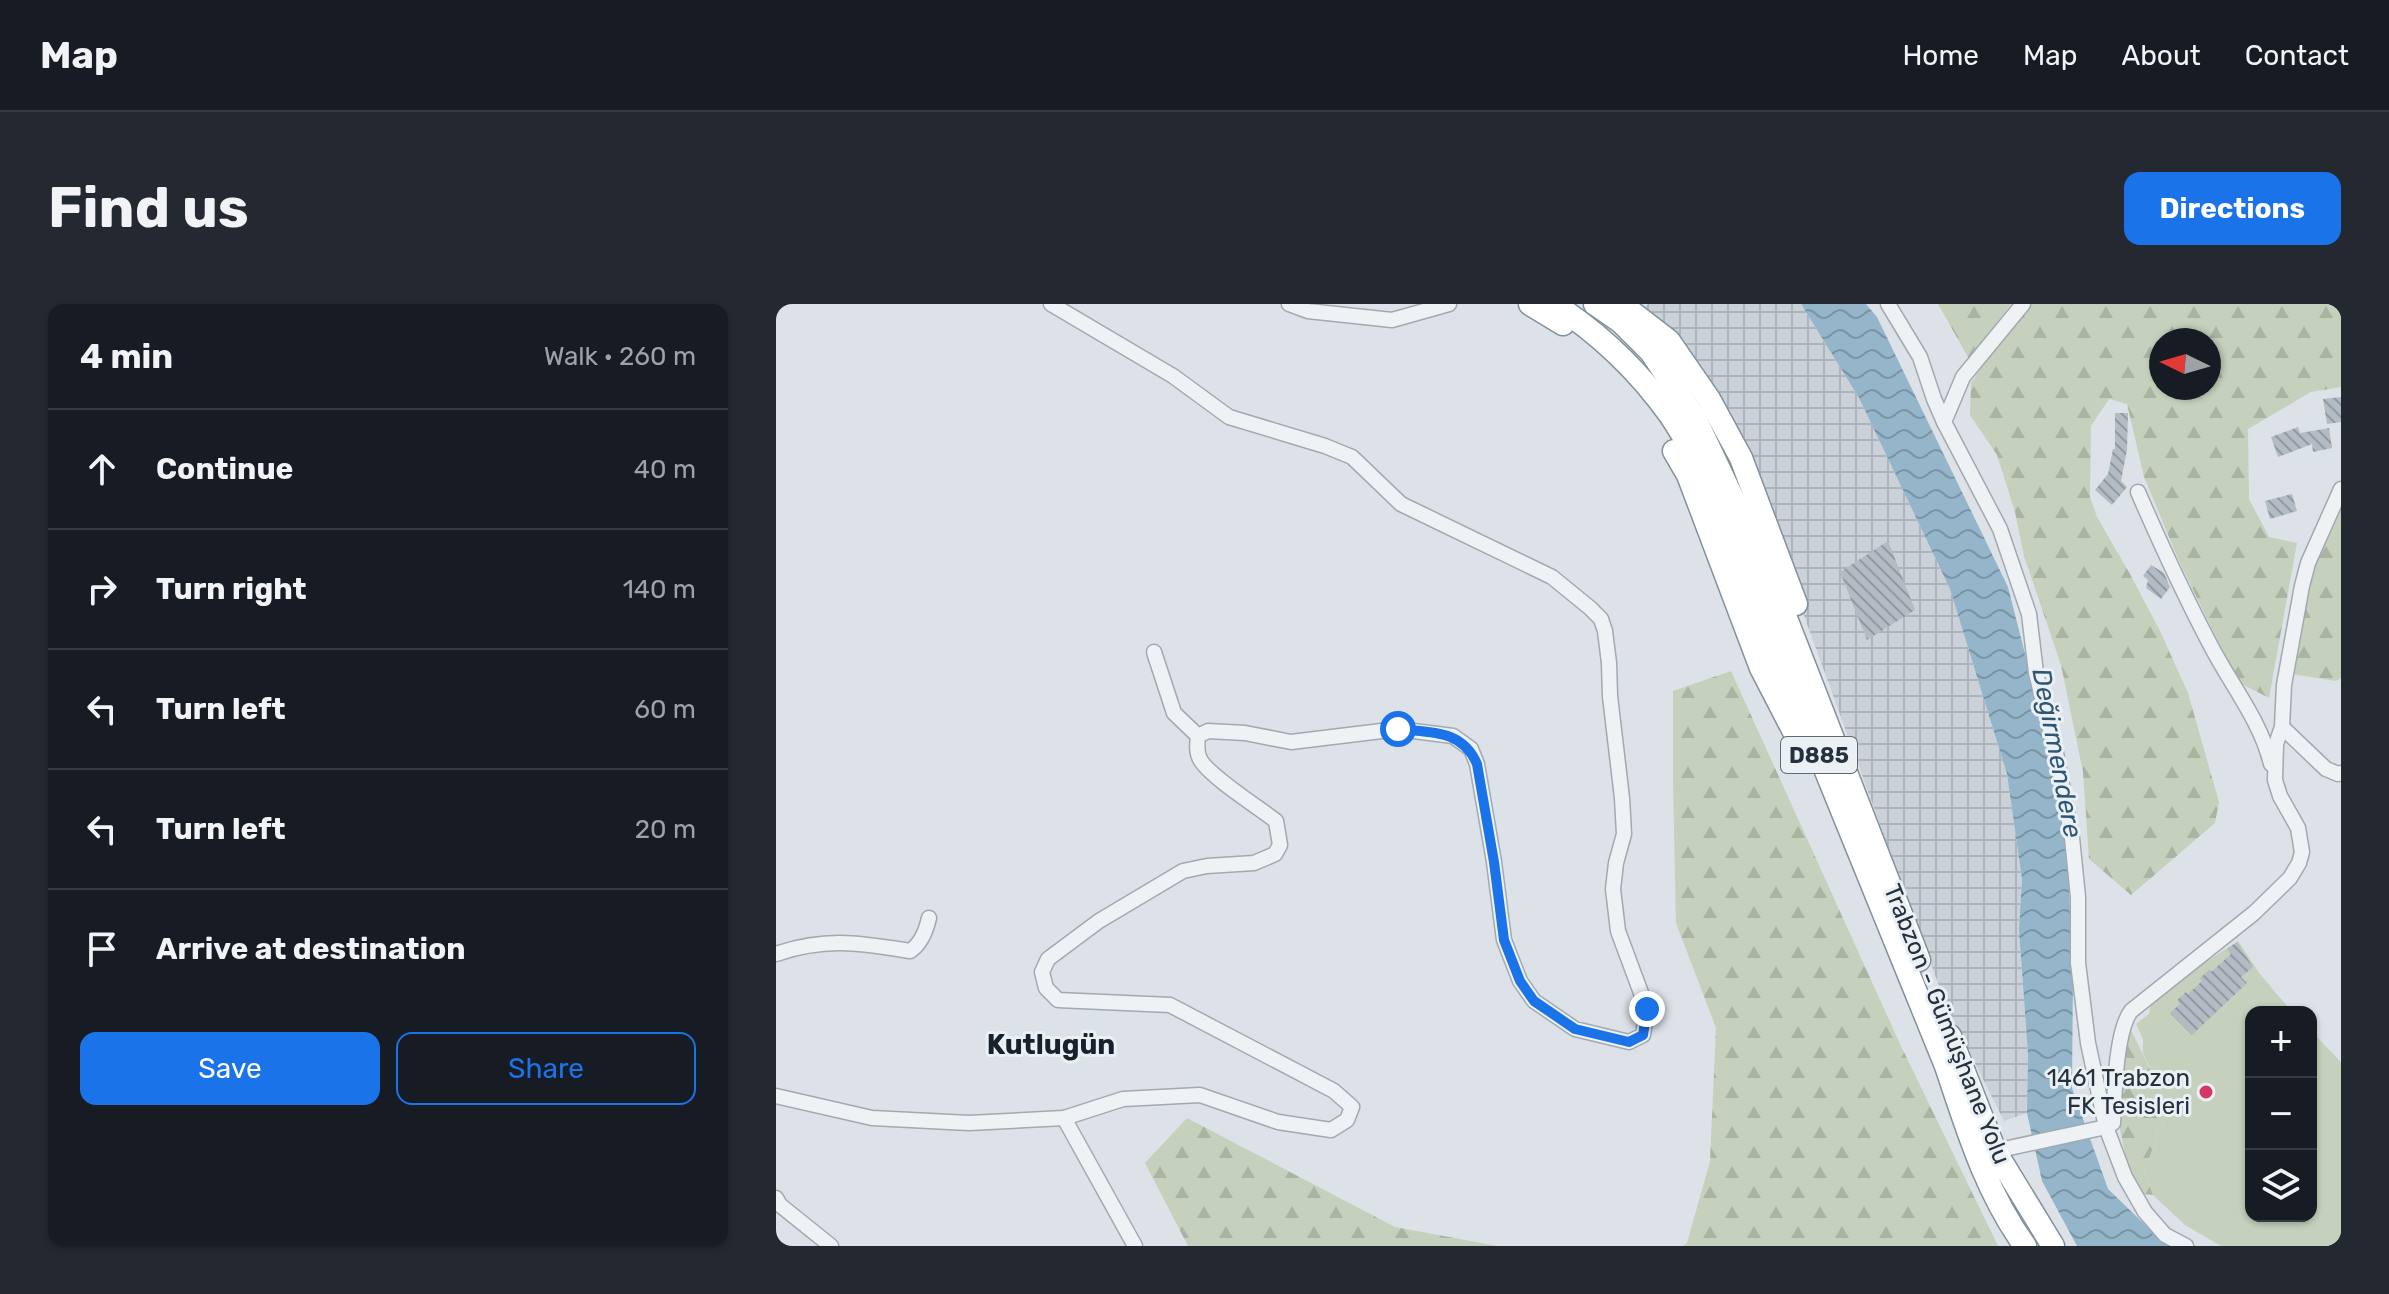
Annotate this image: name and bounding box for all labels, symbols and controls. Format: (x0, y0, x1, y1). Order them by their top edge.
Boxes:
text: Map (40, 32, 118, 78)
text: Home (1902, 39, 1979, 72)
text: Map (2023, 39, 2077, 72)
text: About (2121, 39, 2201, 72)
text: Contact (2245, 39, 2349, 72)
button: Directions (2124, 172, 2341, 245)
text: Find us (48, 175, 249, 241)
north arrow (2149, 328, 2221, 400)
text: 4 min (80, 336, 173, 377)
text: Walk · 260 m (544, 341, 696, 372)
icon: ahead (80, 447, 124, 491)
text: Continue (156, 451, 293, 487)
text: 40 m (634, 454, 696, 485)
icon: right (80, 567, 124, 611)
text: Turn right (156, 571, 307, 607)
text: 140 m (623, 574, 696, 605)
water label: Değirmendere (2025, 666, 2089, 841)
icon: left (80, 687, 124, 731)
text: Turn left (156, 691, 286, 727)
text: 60 m (634, 694, 696, 725)
route start (1380, 711, 1416, 747)
road number: D885 (1781, 737, 1857, 773)
icon: left (80, 807, 124, 851)
text: Turn left (156, 811, 286, 847)
text: 20 m (635, 814, 696, 845)
street label: Trabzon - Gümüşhane Yolu (1878, 880, 2016, 1168)
icon: arrive (80, 927, 124, 971)
text: Arrive at destination (156, 931, 466, 967)
route end (1629, 991, 1665, 1027)
map controls (2245, 1006, 2317, 1222)
button: + (2245, 1006, 2317, 1078)
district label: Kutlugün (987, 1028, 1115, 1061)
button: Save (80, 1032, 380, 1105)
button: Share (396, 1032, 696, 1105)
place label: 1461 Trabzon FK Tesisleri (2047, 1064, 2190, 1120)
button: − (2245, 1078, 2317, 1150)
marker: 1461 Trabzon FK Tesisleri (2197, 1083, 2215, 1101)
button: layers (2245, 1150, 2317, 1222)

